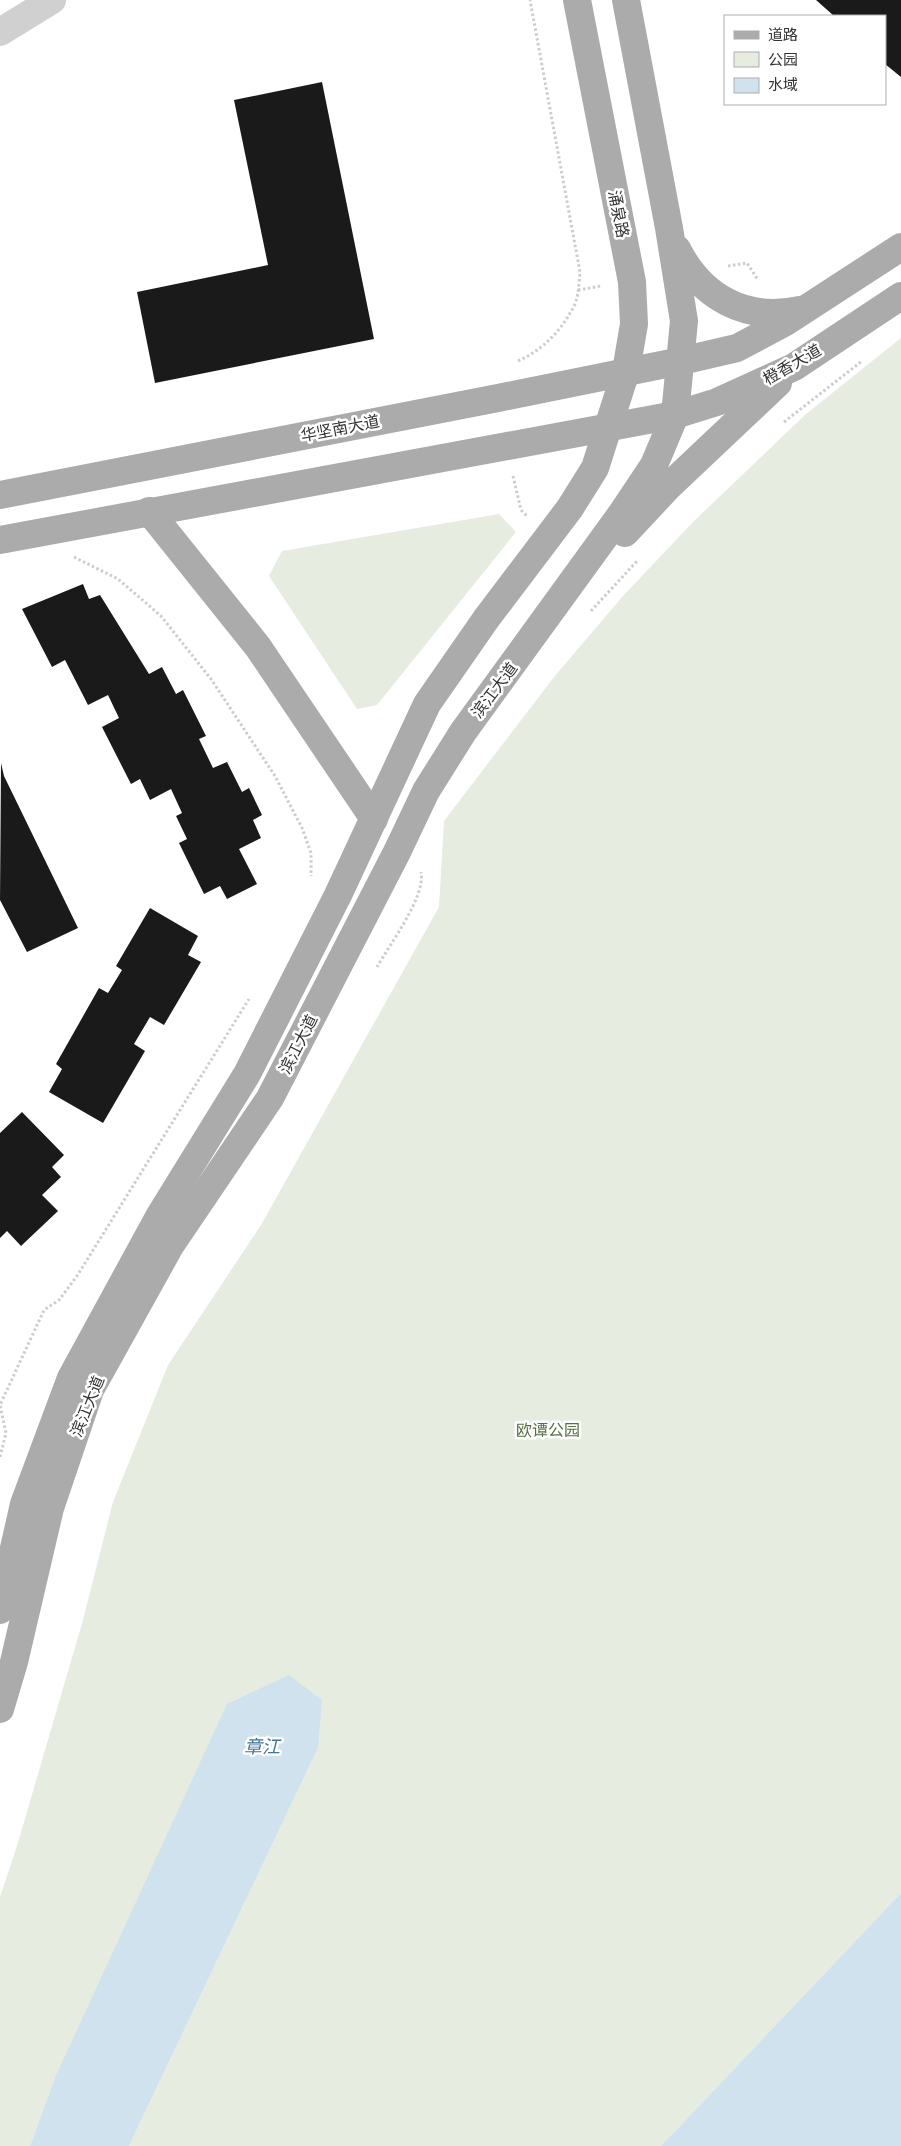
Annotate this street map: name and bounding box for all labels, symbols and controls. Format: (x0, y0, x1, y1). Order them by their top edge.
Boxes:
legend (724, 15, 886, 105)
text: 道路 (768, 26, 798, 44)
text: 公园 (768, 51, 798, 69)
text: 水域 (768, 76, 798, 94)
street label: 涌泉路 (605, 189, 632, 239)
street label: 橙香大道 (760, 340, 825, 389)
street label: 华坚南大道 (299, 412, 381, 445)
street label: 滨江大道 (468, 659, 521, 722)
street label: 滨江大道 (275, 1011, 321, 1077)
street label: 滨江大道 (67, 1373, 108, 1439)
park label: 欧谭公园 (516, 1421, 580, 1440)
water label: 章江 (244, 1736, 282, 1758)

